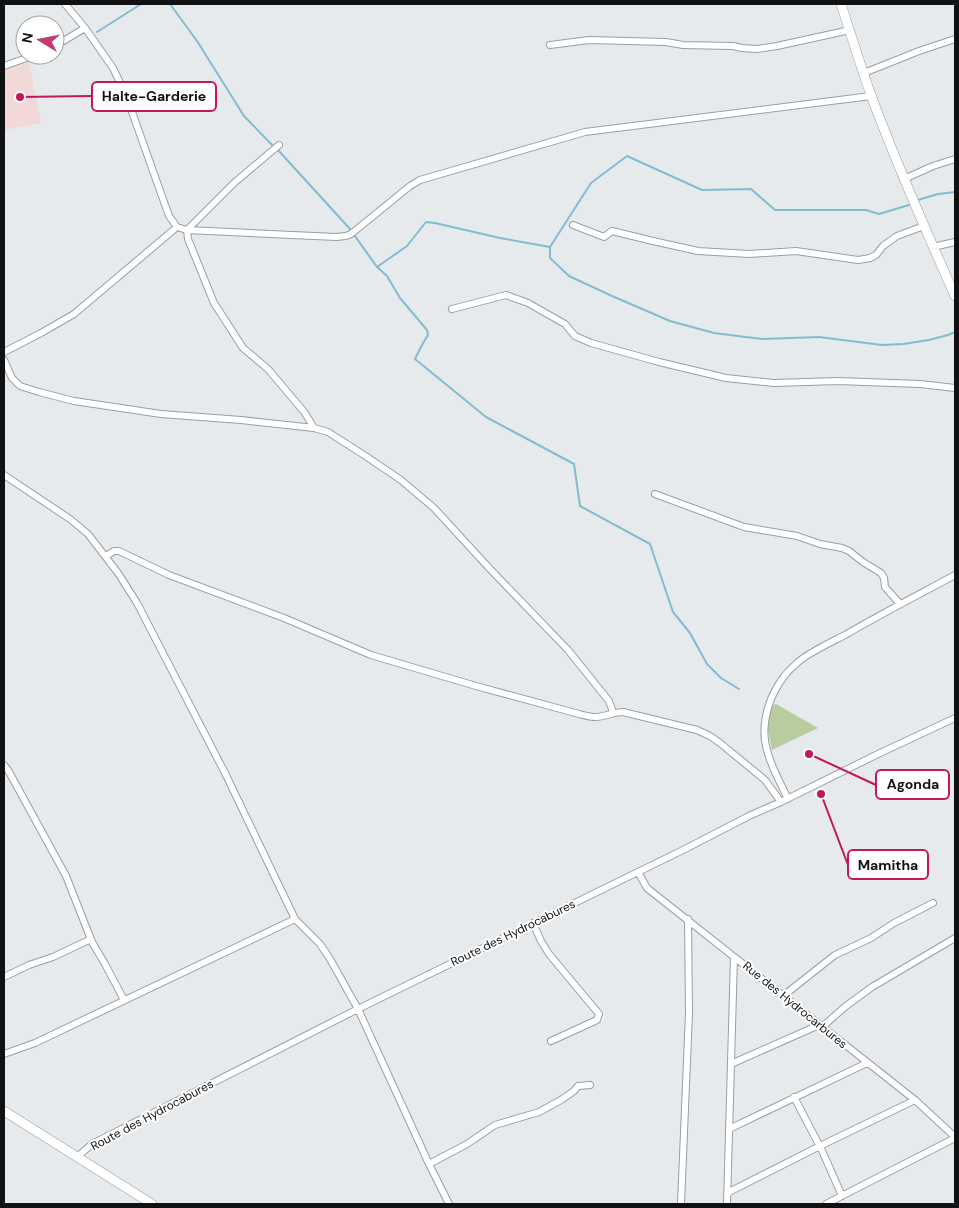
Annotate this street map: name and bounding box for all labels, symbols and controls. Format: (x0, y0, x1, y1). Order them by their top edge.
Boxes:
north arrow (15, 15, 65, 65)
text: N (17, 31, 37, 44)
callout: Halte-Garderie (92, 82, 216, 111)
text: Halte-Garderie (102, 87, 206, 105)
callout: Agonda (876, 770, 949, 799)
text: Agonda (887, 775, 939, 793)
callout: Mamitha (848, 850, 928, 879)
text: Mamitha (858, 856, 918, 874)
street label: Route des Hydrocabures (448, 896, 578, 970)
street label: Rue des Hydrocarbures (739, 958, 851, 1052)
street label: Route des Hydrocabures (88, 1076, 216, 1154)

